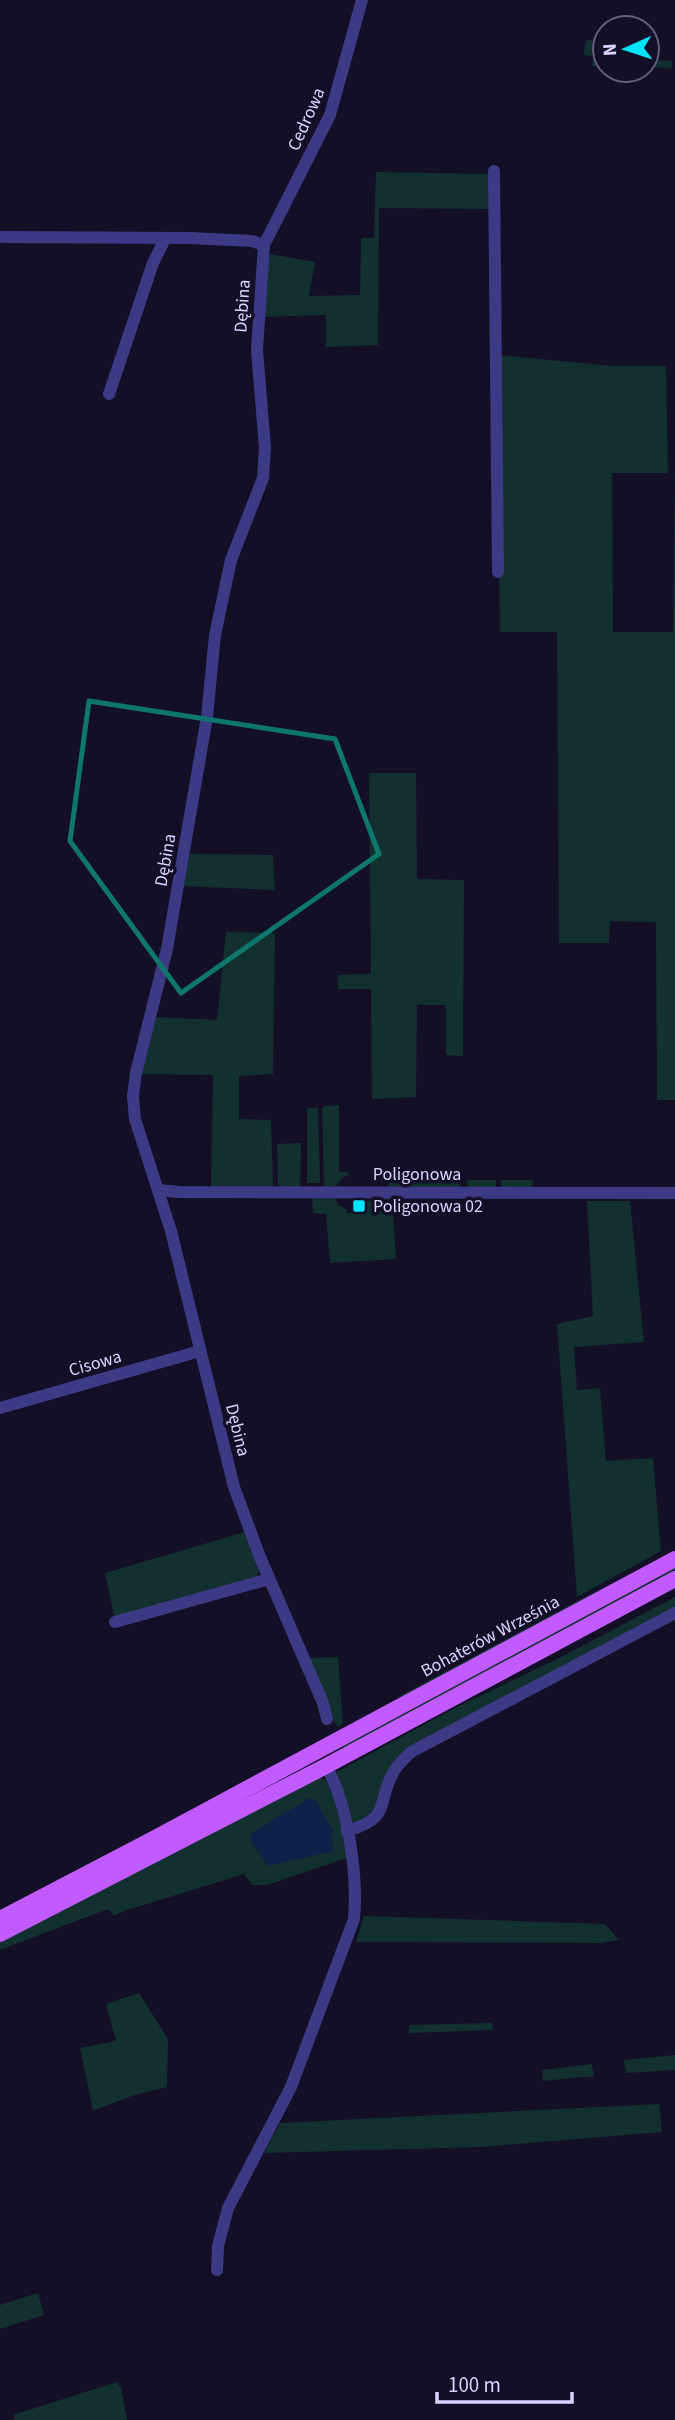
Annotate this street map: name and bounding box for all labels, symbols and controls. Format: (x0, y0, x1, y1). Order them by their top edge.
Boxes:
north arrow (591, 14, 661, 84)
text: N (597, 43, 624, 57)
street label: Cedrowa (281, 84, 331, 155)
street label: Dębina (228, 279, 257, 333)
street label: Dębina (149, 832, 182, 889)
street label: Poligonowa (373, 1162, 461, 1187)
place label: Poligonowa 02 (373, 1194, 483, 1219)
marker: Poligonowa 02 (351, 1198, 367, 1214)
street label: Cisowa (66, 1344, 124, 1383)
street label: Dębina (219, 1401, 256, 1459)
street label: Bohaterów Września (417, 1589, 564, 1684)
scale bar (437, 2360, 572, 2404)
text: 100 m (448, 2370, 501, 2400)

